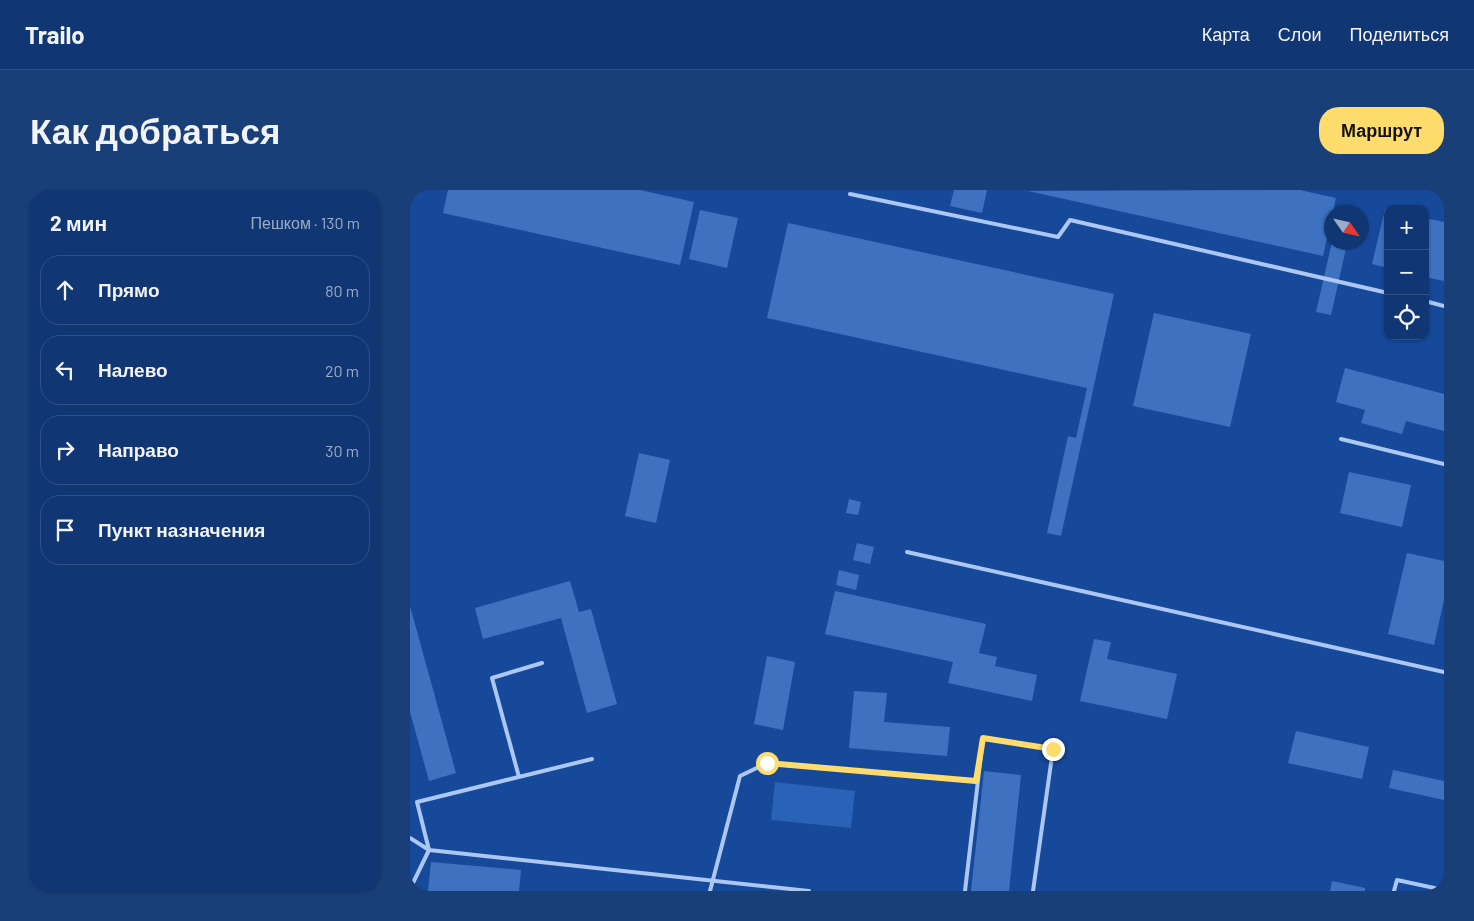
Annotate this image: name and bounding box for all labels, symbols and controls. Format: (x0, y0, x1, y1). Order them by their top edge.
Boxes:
text: Trailo (25, 20, 85, 49)
text: Карта (1202, 23, 1250, 45)
text: Слои (1278, 23, 1322, 45)
text: Поделиться (1350, 23, 1449, 45)
button: Маршрут (1319, 107, 1444, 154)
text: Как добраться (30, 109, 280, 151)
north arrow (1324, 205, 1369, 250)
map controls (1384, 205, 1429, 340)
button: + (1384, 205, 1429, 250)
text: 2 мин (50, 210, 107, 235)
text: Пешком · 130 m (251, 213, 360, 232)
button: − (1384, 250, 1429, 295)
icon: ahead (51, 276, 79, 304)
text: Прямо (98, 278, 160, 301)
text: 80 m (325, 281, 359, 300)
button: locate (1384, 295, 1429, 340)
icon: left (51, 356, 79, 384)
text: Налево (98, 358, 168, 381)
text: 20 m (325, 361, 359, 380)
icon: right (51, 436, 79, 464)
text: Направо (98, 438, 179, 461)
text: 30 m (325, 441, 359, 460)
icon: arrive (51, 516, 79, 544)
text: Пункт назначения (98, 518, 265, 541)
route end (1042, 738, 1065, 761)
route start (756, 752, 779, 775)

